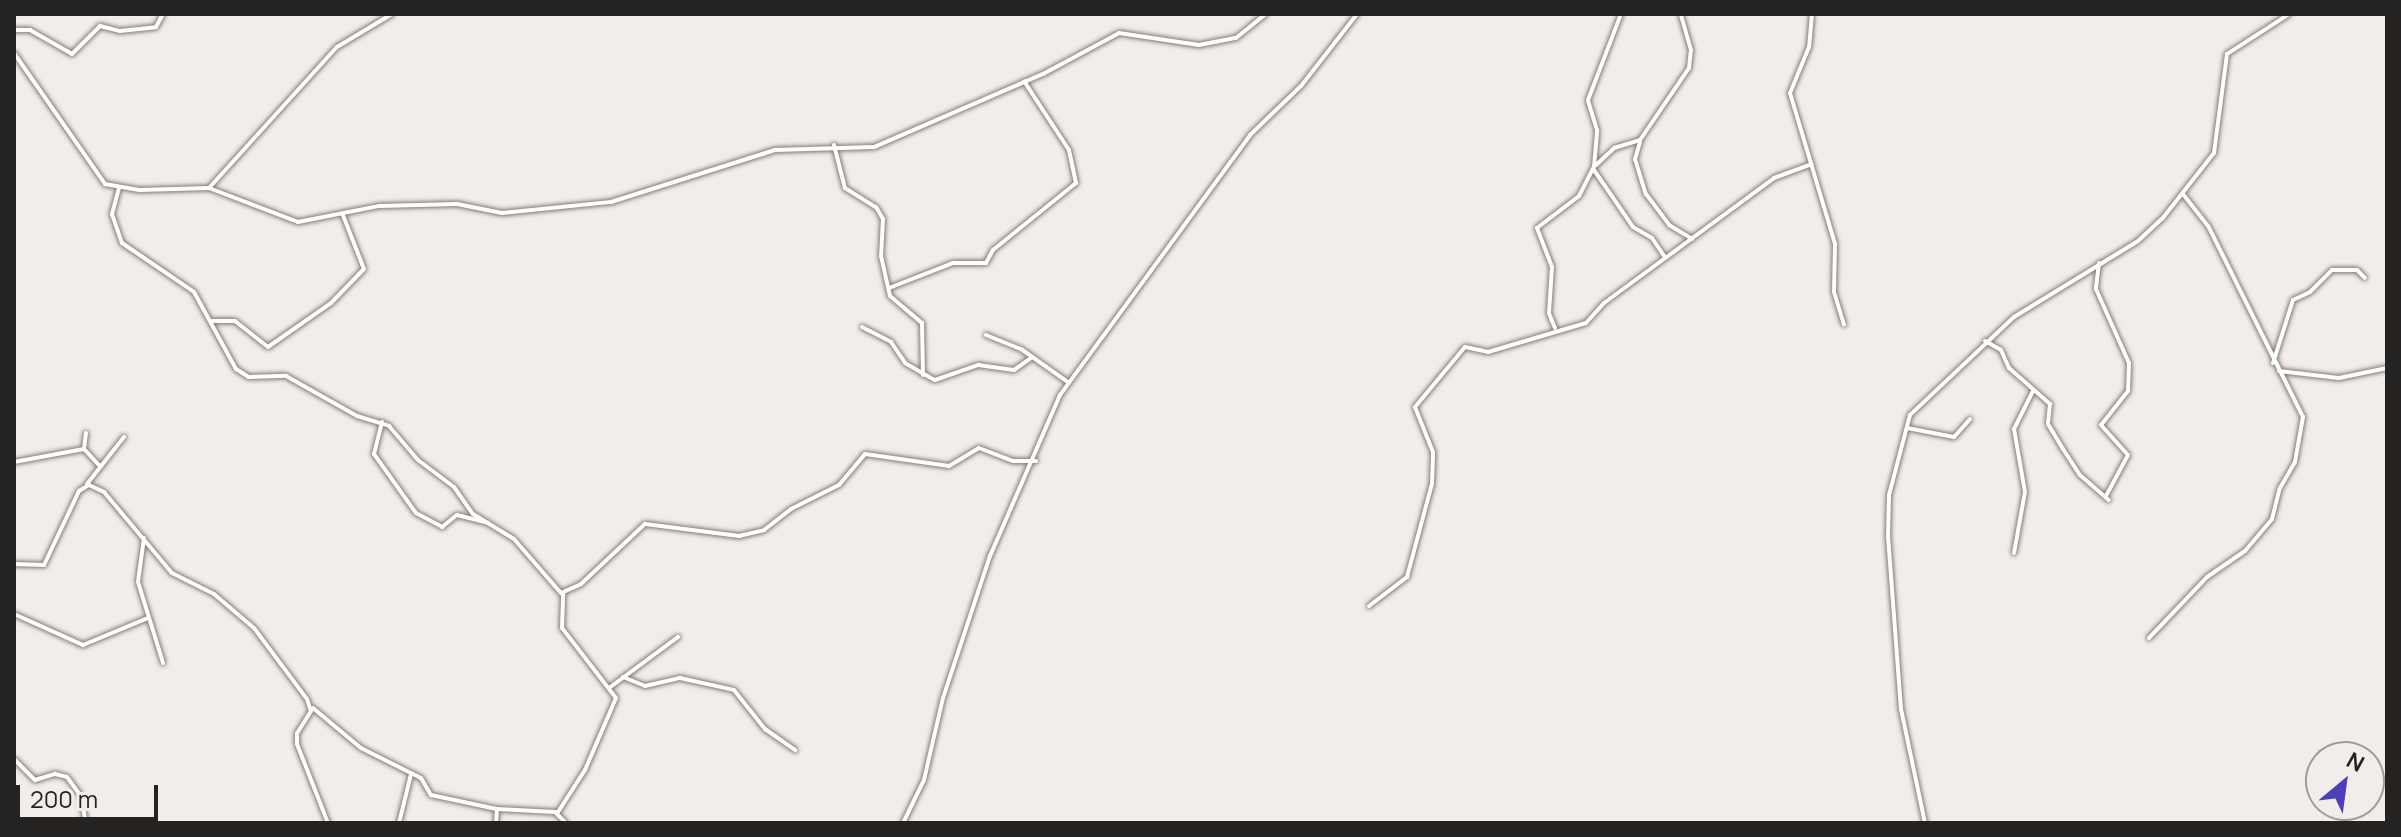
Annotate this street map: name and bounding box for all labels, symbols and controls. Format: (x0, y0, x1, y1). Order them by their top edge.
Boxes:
north arrow (2305, 741, 2385, 821)
text: N (2341, 745, 2370, 779)
scale bar (20, 769, 162, 819)
text: 200 m (30, 782, 98, 815)

